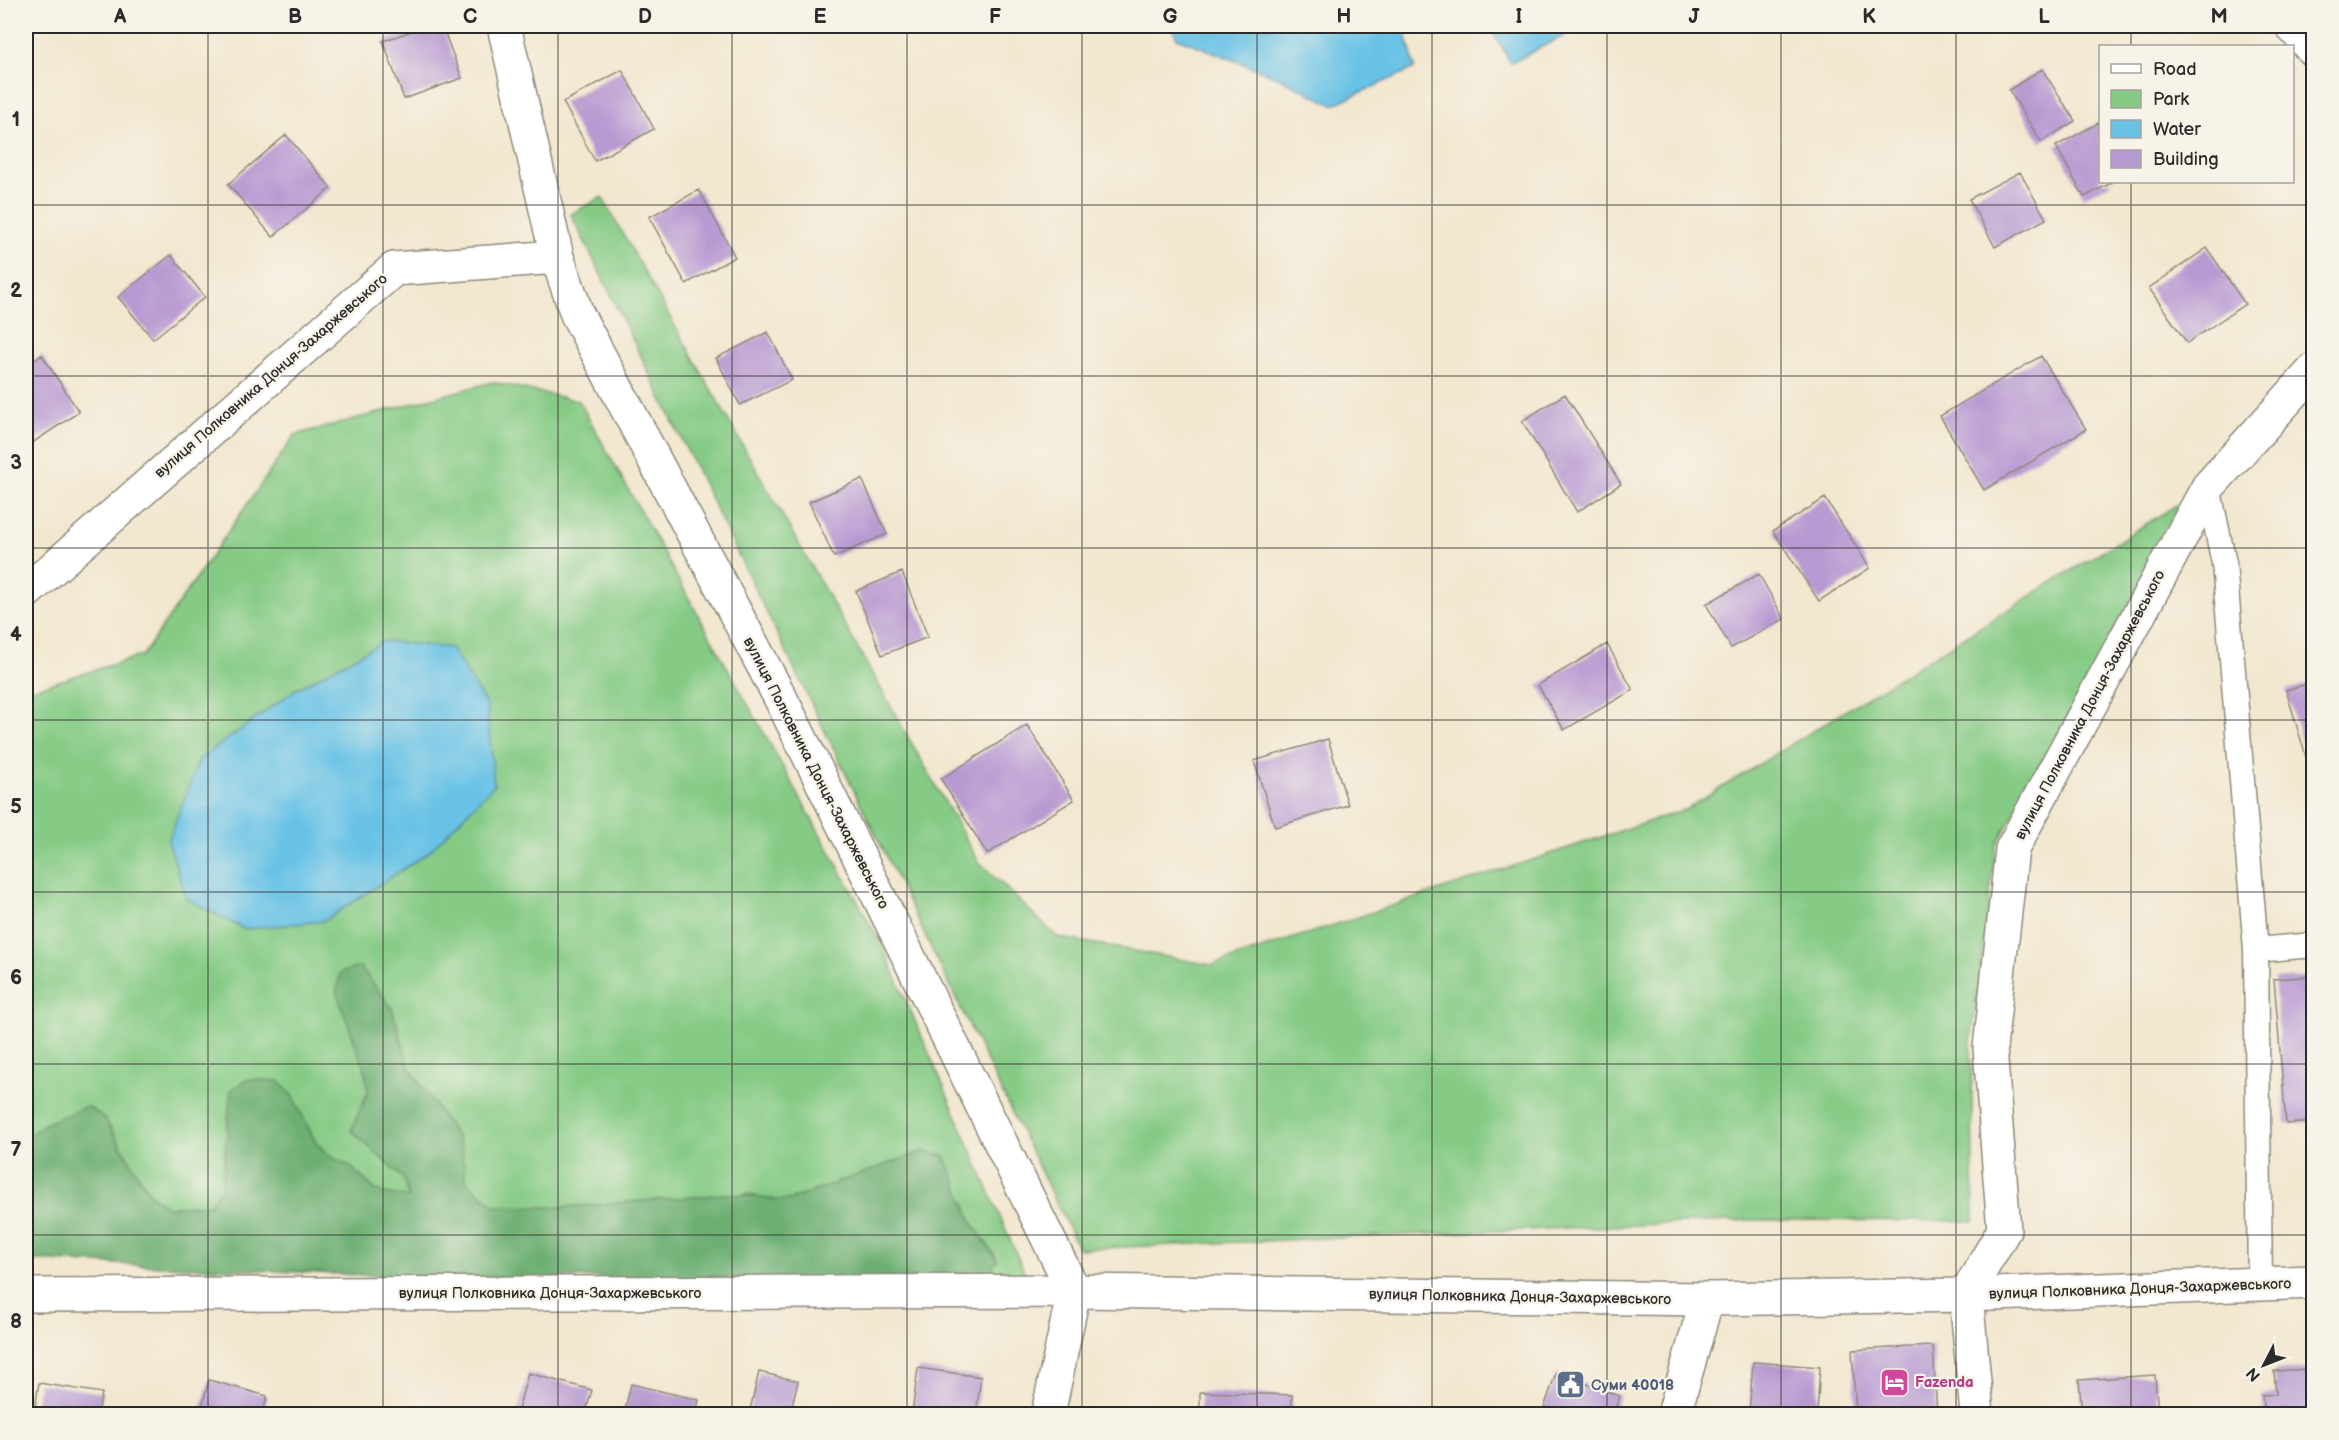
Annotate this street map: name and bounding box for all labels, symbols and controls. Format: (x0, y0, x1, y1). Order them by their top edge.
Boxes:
text: A (113, 5, 127, 29)
text: B (288, 5, 302, 29)
text: C (463, 5, 477, 29)
text: D (638, 5, 652, 29)
text: E (814, 5, 827, 29)
text: F (989, 5, 1001, 29)
text: G (1163, 5, 1178, 29)
text: H (1337, 5, 1351, 29)
text: I (1516, 5, 1522, 29)
text: J (1689, 5, 1701, 29)
text: K (1862, 5, 1876, 29)
text: L (2038, 5, 2050, 29)
text: M (2210, 5, 2228, 29)
legend (2099, 45, 2294, 183)
text: Road (2153, 59, 2197, 80)
text: Park (2153, 89, 2189, 110)
text: 1 (12, 108, 20, 132)
text: Water (2153, 119, 2201, 140)
text: Building (2153, 149, 2219, 170)
street label: вулиця Полковника Донця-Захаржевського (151, 270, 391, 482)
text: 2 (10, 279, 22, 303)
text: 3 (10, 451, 22, 475)
street label: вулиця Полковника Донця-Захаржевського (2011, 567, 2169, 843)
text: 4 (10, 623, 22, 647)
street label: вулиця Полковника Донця-Захаржевського (739, 634, 893, 912)
text: 5 (10, 795, 22, 819)
text: 6 (10, 966, 22, 990)
text: 7 (10, 1138, 22, 1162)
street label: вулиця Полковника Донця-Захаржевського (1989, 1274, 2292, 1304)
street label: вулиця Полковника Донця-Захаржевського (399, 1284, 701, 1303)
street label: вулиця Полковника Донця-Захаржевського (1369, 1285, 1672, 1309)
text: 8 (10, 1310, 22, 1334)
north arrow (2234, 1335, 2294, 1395)
text: N (2243, 1363, 2265, 1385)
hotel icon: Fazenda (1878, 1366, 1910, 1398)
public building icon: Суми 40018 (1554, 1369, 1586, 1401)
place label: Fazenda (1915, 1373, 1974, 1392)
place label: Суми 40018 (1591, 1376, 1674, 1395)

